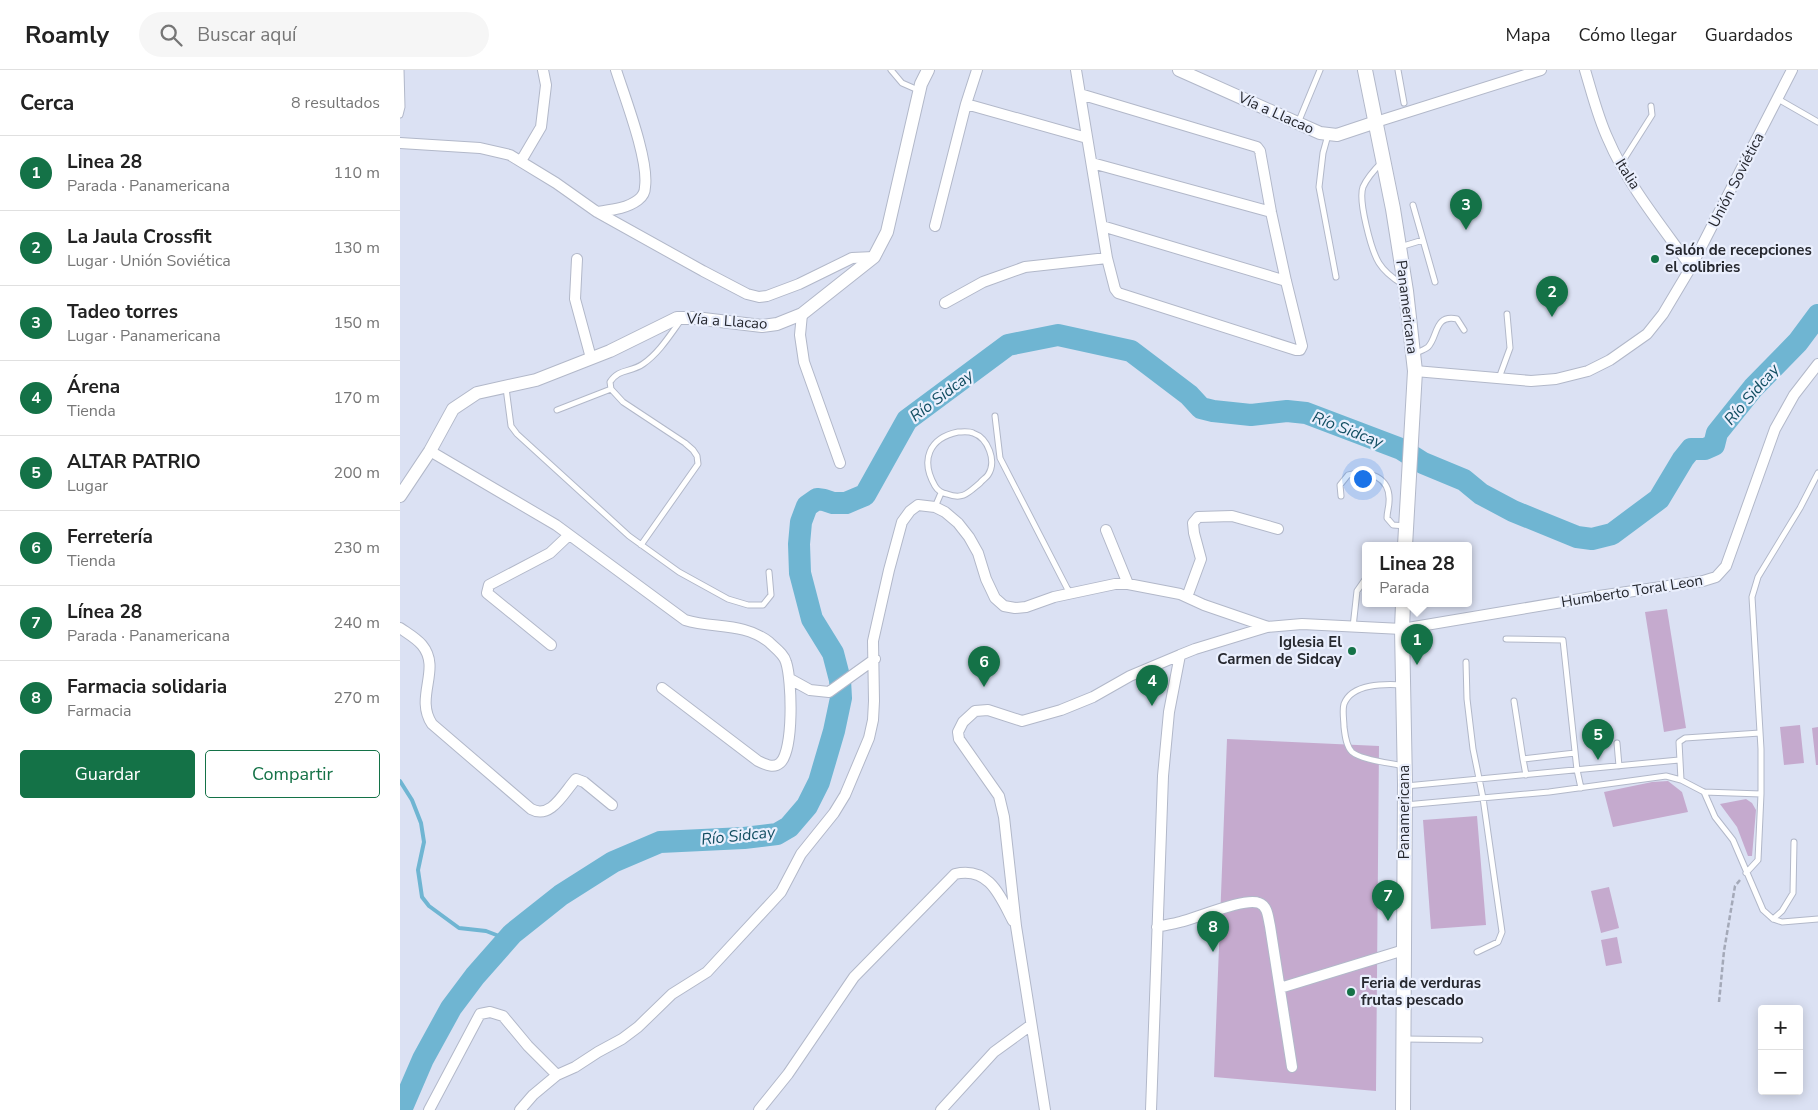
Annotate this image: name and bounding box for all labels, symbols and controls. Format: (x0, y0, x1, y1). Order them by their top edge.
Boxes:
search box (139, 12, 489, 57)
text: Roamly (25, 19, 109, 51)
icon: search (157, 21, 185, 49)
text: Buscar aquí (197, 22, 296, 48)
text: Mapa (1506, 23, 1551, 47)
text: Cómo llegar (1579, 23, 1677, 47)
text: Guardados (1705, 23, 1793, 47)
street label: Vía a Llacao (1234, 87, 1317, 139)
text: Cerca (20, 89, 74, 117)
text: 8 resultados (291, 92, 380, 114)
street label: Unión Soviética (1704, 129, 1768, 231)
text: Linea 28 (67, 149, 142, 175)
street label: Italia (1611, 155, 1645, 193)
text: 1 (31, 162, 41, 184)
text: 110 m (333, 162, 380, 184)
text: Parada · Panamericana (67, 175, 230, 197)
pin: 3 (1450, 189, 1482, 230)
text: La Jaula Crossfit (67, 224, 212, 250)
text: 2 (31, 237, 41, 259)
text: 130 m (333, 237, 380, 259)
place label: Salón de recepciones el colibries (1665, 240, 1812, 277)
text: Lugar · Unión Soviética (67, 250, 231, 272)
marker: Salón de recepciones el colibries (1649, 253, 1661, 265)
street label: Panamericana (1391, 259, 1423, 355)
pin: 2 (1536, 276, 1568, 317)
text: Tadeo torres (67, 299, 178, 325)
street label: Vía a Llacao (685, 308, 768, 334)
text: 3 (31, 312, 41, 334)
text: 150 m (333, 312, 380, 334)
text: Lugar · Panamericana (67, 325, 221, 347)
water label: Río Sidcay (1719, 359, 1785, 430)
water label: Río Sidcay (905, 364, 978, 427)
text: Árena (67, 374, 120, 400)
text: 4 (31, 387, 41, 409)
text: 170 m (333, 387, 380, 409)
text: Tienda (67, 400, 116, 422)
water label: Río Sidcay (1309, 406, 1387, 454)
text: ALTAR PATRIO (67, 449, 201, 475)
text: 5 (31, 462, 41, 484)
text: 200 m (333, 462, 380, 484)
your location (1350, 466, 1376, 492)
text: Lugar (67, 475, 108, 497)
text: Ferretería (67, 524, 153, 550)
text: 6 (31, 537, 41, 559)
text: 230 m (333, 537, 380, 559)
popup (1362, 542, 1472, 607)
text: Tienda (67, 550, 116, 572)
text: Linea 28 (1379, 551, 1455, 577)
street label: Humberto Toral Leon (1560, 570, 1704, 612)
text: Parada (1379, 577, 1430, 599)
text: Línea 28 (67, 599, 142, 625)
text: 7 (31, 612, 41, 634)
text: 240 m (333, 612, 380, 634)
pin: 1 (1401, 624, 1433, 665)
text: Parada · Panamericana (67, 625, 230, 647)
place label: Iglesia El Carmen de Sidcay (1217, 632, 1342, 669)
marker: Iglesia El Carmen de Sidcay (1346, 645, 1358, 657)
pin: 6 (968, 646, 1000, 687)
pin: 4 (1136, 665, 1168, 706)
text: Farmacia solidaria (67, 674, 227, 700)
text: 8 (31, 687, 41, 709)
text: 270 m (333, 687, 380, 709)
text: Farmacia (67, 700, 131, 722)
pin: 5 (1582, 719, 1614, 760)
button: Guardar (20, 750, 195, 798)
button: Compartir (205, 750, 380, 798)
street label: Panamericana (1394, 765, 1414, 859)
water label: Río Sidcay (700, 821, 777, 851)
pin: 7 (1372, 880, 1404, 921)
pin: 8 (1197, 911, 1229, 952)
place label: Feria de verduras frutas pescado (1361, 973, 1481, 1010)
marker: Feria de verduras frutas pescado (1345, 986, 1357, 998)
map controls (1758, 1005, 1803, 1095)
button: + (1758, 1005, 1803, 1050)
button: − (1758, 1050, 1803, 1095)

